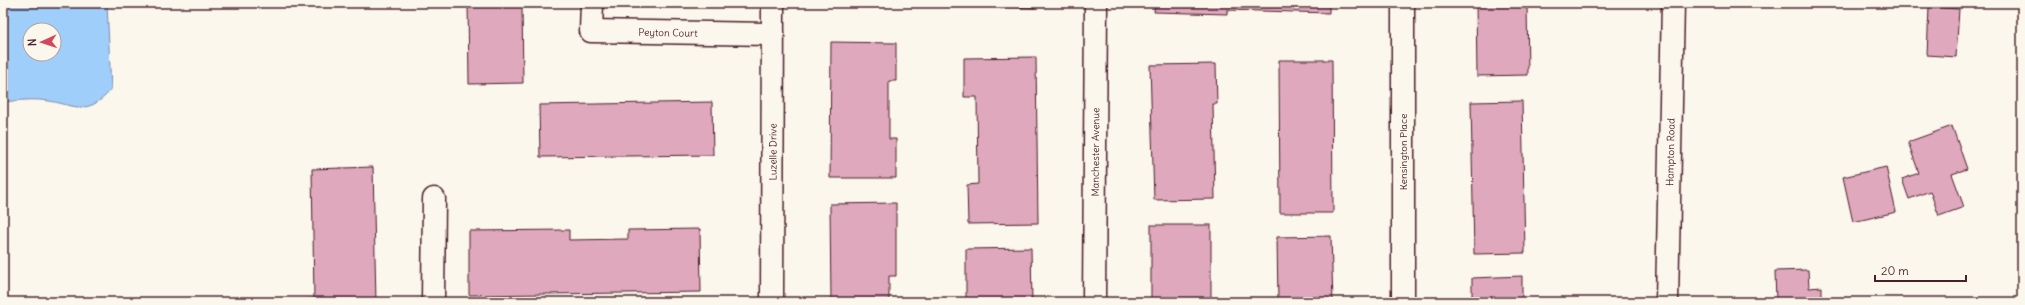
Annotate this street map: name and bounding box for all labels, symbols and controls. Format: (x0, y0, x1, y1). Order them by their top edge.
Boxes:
north arrow (22, 22, 62, 62)
street label: Peyton Court (638, 25, 698, 39)
text: N (25, 38, 39, 47)
street label: Manchester Avenue (1088, 107, 1102, 197)
street label: Kensington Place (1397, 114, 1410, 190)
street label: Hampton Road (1663, 118, 1677, 186)
street label: Luzelle Drive (766, 123, 779, 181)
scale bar (1875, 257, 1966, 283)
text: 20 m (1881, 263, 1909, 278)

